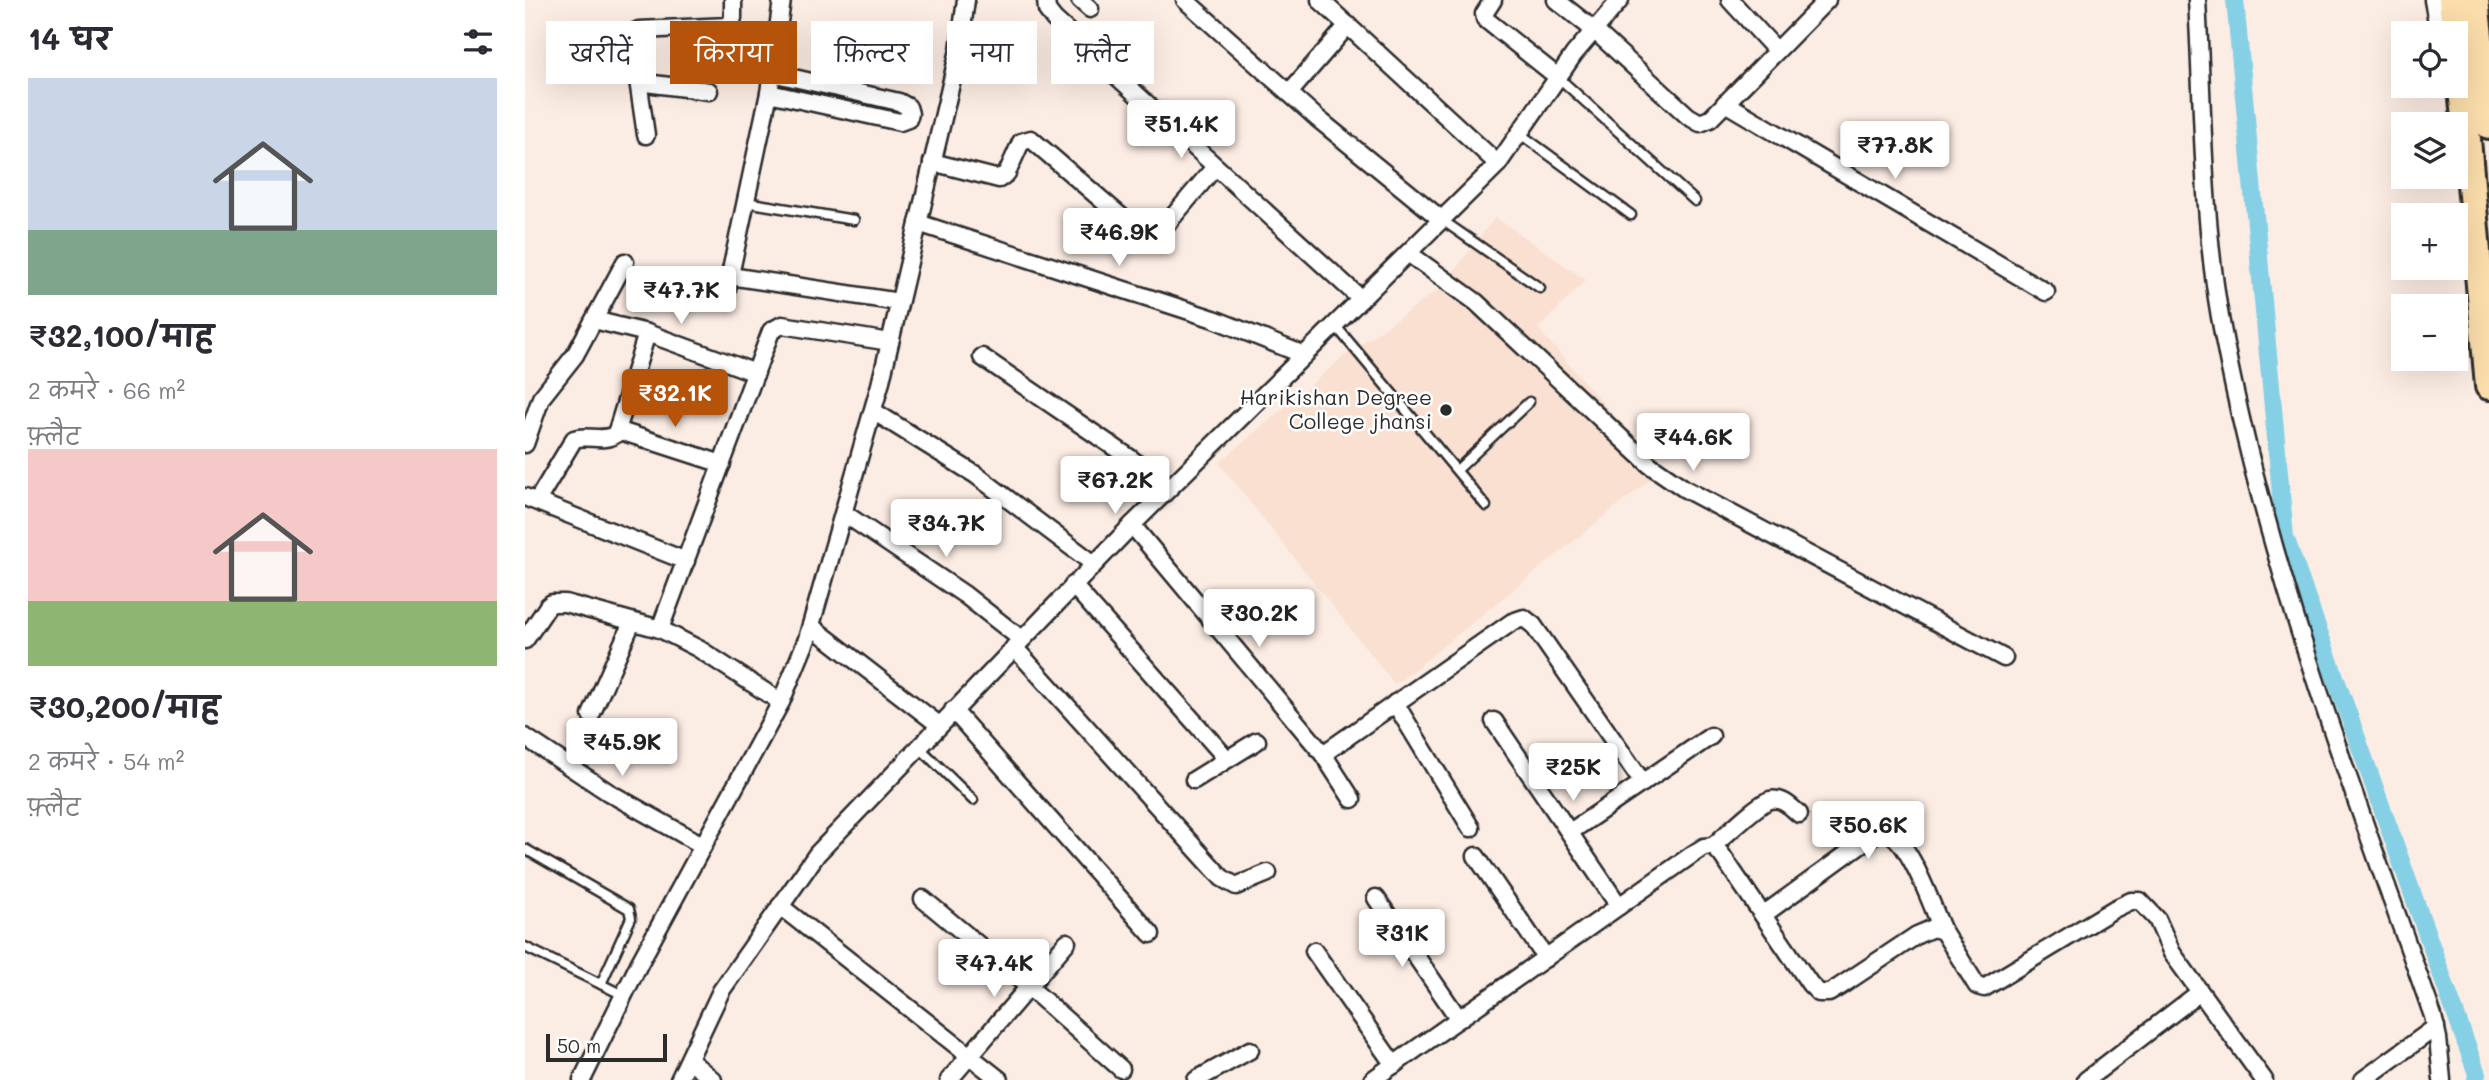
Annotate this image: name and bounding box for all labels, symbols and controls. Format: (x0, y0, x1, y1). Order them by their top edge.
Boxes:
text: 14 घर (28, 18, 111, 58)
chip: खरीदें (546, 21, 656, 84)
chip: किराया (670, 21, 797, 84)
chip: फ़िल्टर (811, 21, 933, 84)
chip: नया (947, 21, 1037, 84)
chip: फ़्लैट (1051, 21, 1154, 84)
map controls (2391, 21, 2468, 371)
button: locate (2391, 21, 2468, 98)
icon: filters (459, 23, 497, 61)
pin: ₹51.4K (1124, 100, 1238, 160)
text: ₹51.4K (1143, 108, 1219, 138)
button: layers (2391, 112, 2468, 189)
pin: ₹77.8K (1838, 122, 1952, 181)
icon: home (200, 123, 326, 249)
text: ₹77.8K (1856, 129, 1934, 159)
button: + (2391, 203, 2468, 280)
pin: ₹46.9K (1062, 208, 1176, 268)
text: ₹46.9K (1079, 216, 1159, 246)
pin: ₹47.7K (624, 266, 738, 326)
text: ₹47.7K (642, 274, 720, 304)
button: − (2391, 294, 2468, 371)
text: ₹32,100/माह (28, 315, 214, 355)
pin: ₹32.1K (618, 370, 732, 429)
text: 2 कमरे · 66 m² (28, 375, 185, 405)
text: ₹32.1K (638, 377, 712, 407)
place label: Harikishan Degree College jhansi (1240, 383, 1432, 434)
marker: Harikishan Degree College jhansi (1438, 402, 1454, 418)
pin: ₹44.6K (1636, 414, 1750, 473)
text: फ़्लैट (28, 421, 80, 451)
text: ₹44.6K (1653, 421, 1733, 451)
pin: ₹67.2K (1058, 456, 1172, 516)
text: ₹67.2K (1076, 464, 1154, 494)
icon: home (200, 494, 326, 620)
pin: ₹34.7K (889, 500, 1003, 559)
text: ₹34.7K (907, 507, 985, 537)
pin: ₹30.2K (1202, 590, 1316, 649)
text: ₹30.2K (1220, 597, 1298, 627)
text: ₹30,200/माह (28, 686, 220, 726)
pin: ₹45.9K (565, 718, 679, 778)
text: ₹45.9K (582, 726, 662, 756)
pin: ₹25K (1532, 744, 1614, 803)
text: 2 कमरे · 54 m² (28, 746, 184, 776)
text: ₹25K (1545, 751, 1601, 781)
text: फ़्लैट (28, 792, 80, 822)
pin: ₹50.6K (1811, 802, 1925, 861)
text: ₹50.6K (1828, 809, 1908, 839)
pin: ₹31K (1361, 909, 1443, 969)
text: ₹31K (1375, 917, 1429, 947)
pin: ₹47.4K (937, 940, 1051, 999)
text: ₹47.4K (954, 947, 1034, 977)
scale bar (546, 1031, 667, 1063)
text: 50 m (557, 1033, 601, 1058)

